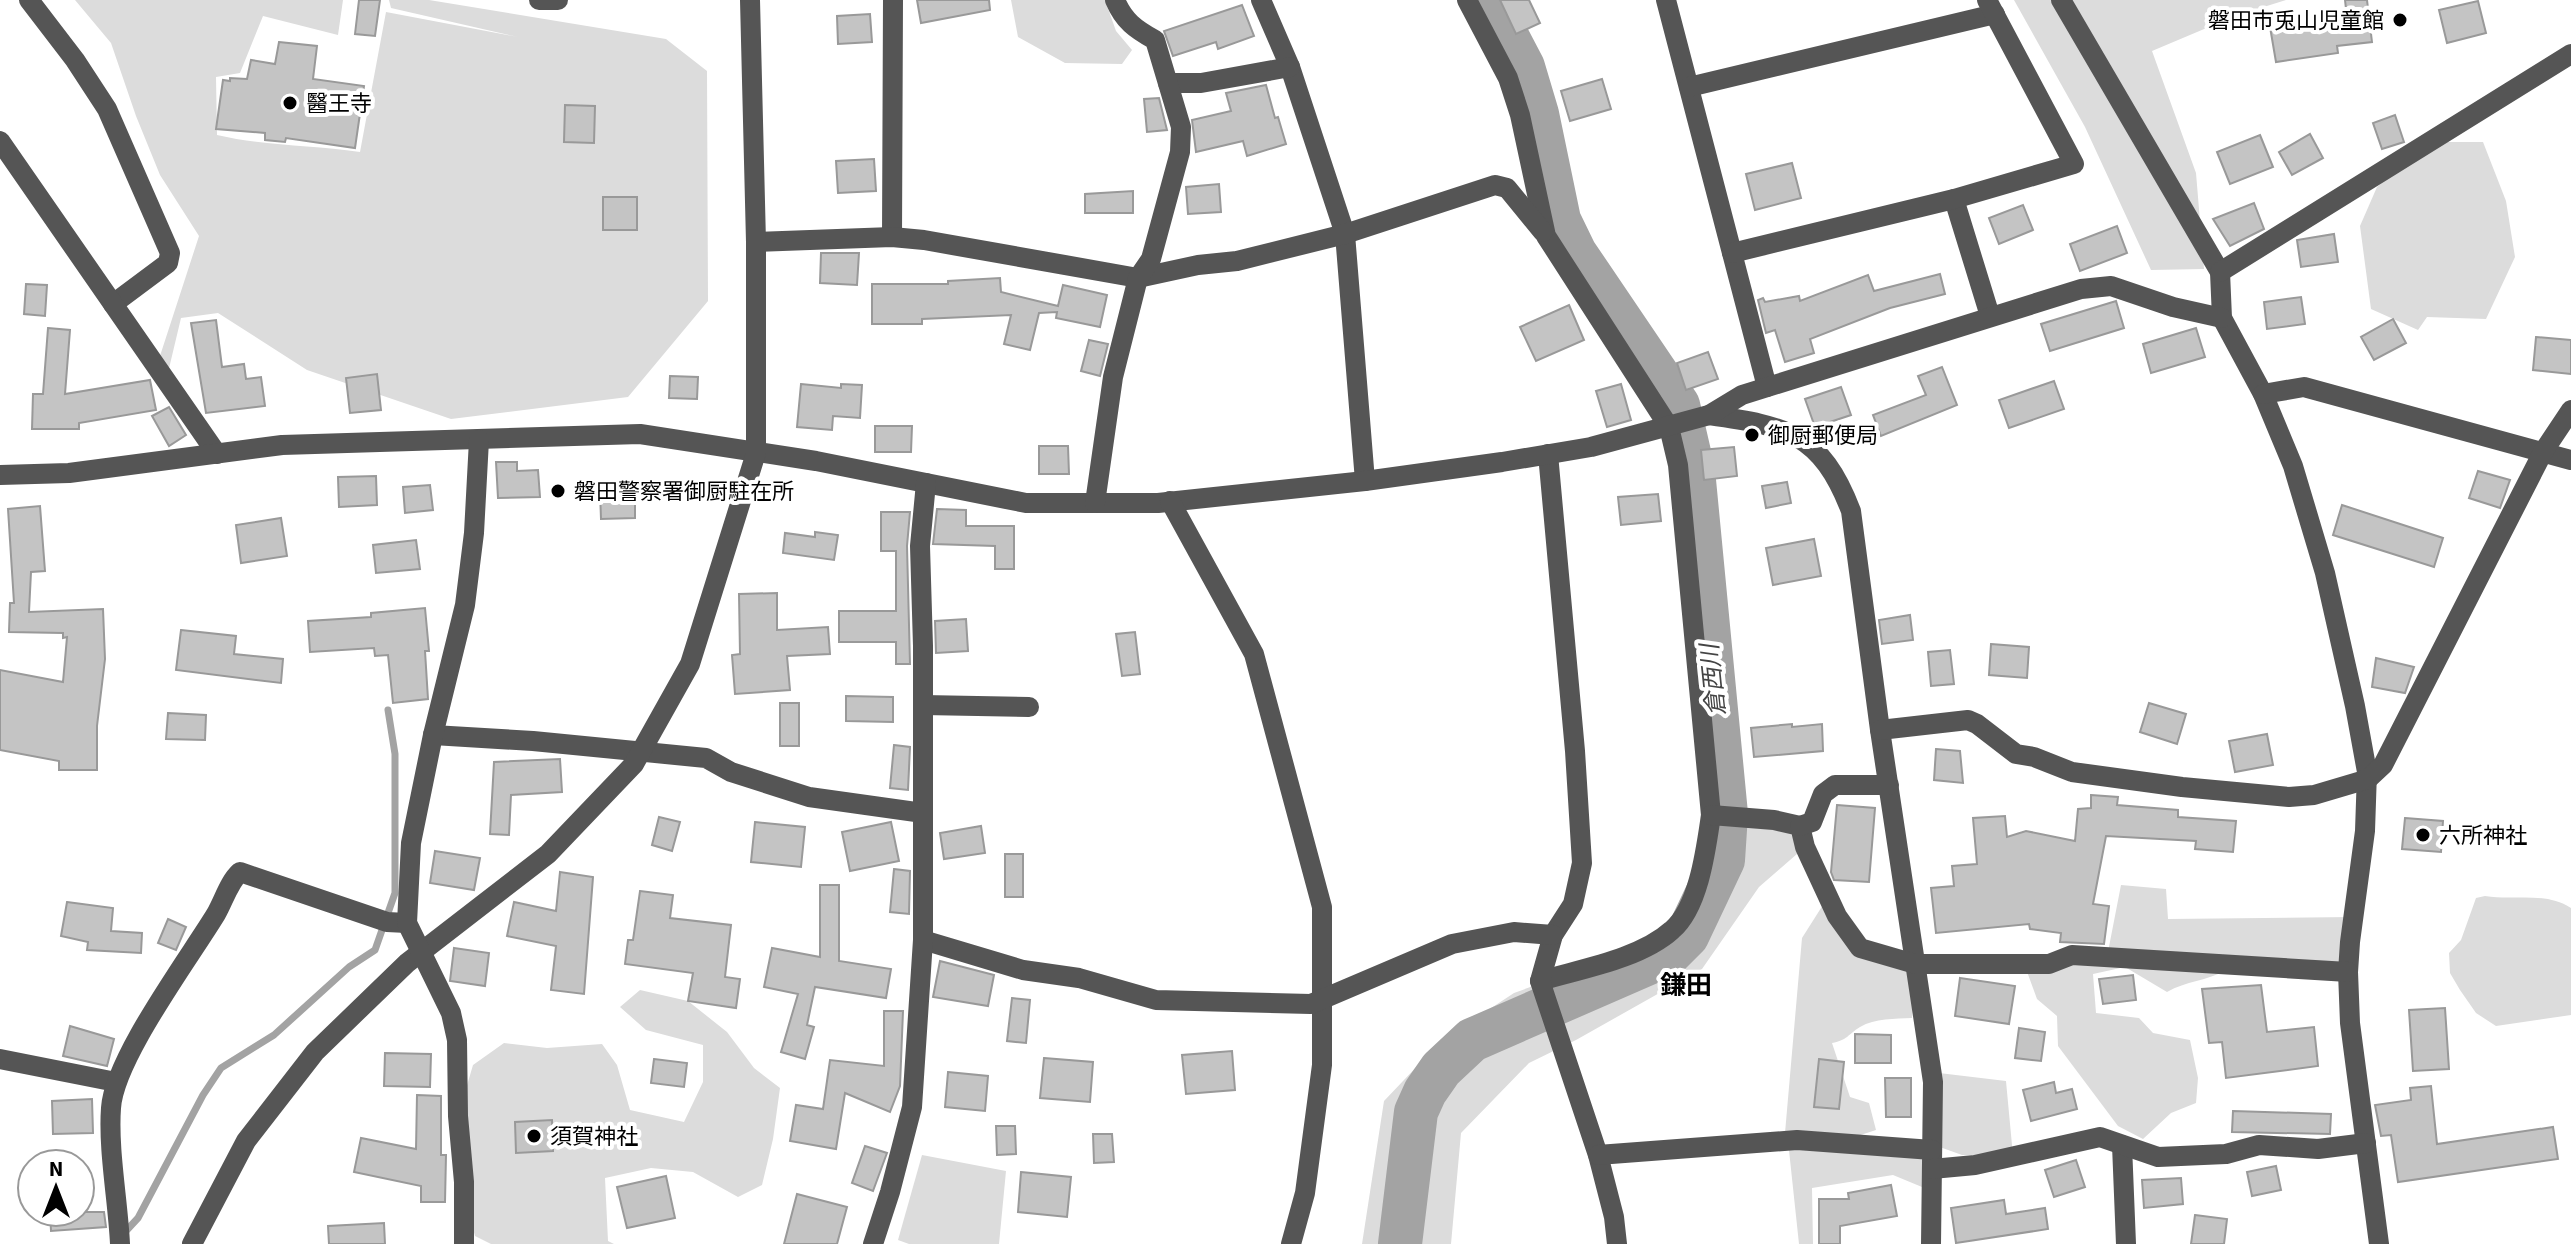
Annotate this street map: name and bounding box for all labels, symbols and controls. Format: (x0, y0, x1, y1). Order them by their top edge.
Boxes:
place label: 磐田市兎山児童館 (2208, 5, 2384, 37)
marker: 磐田市兎山児童館 (2391, 11, 2409, 29)
place label: 醫王寺 (306, 88, 372, 120)
marker: 醫王寺 (281, 94, 299, 112)
place label: 御厨郵便局 (1768, 420, 1878, 452)
marker: 御厨郵便局 (1743, 426, 1761, 444)
place label: 磐田警察署御厨駐在所 (574, 476, 794, 508)
marker: 磐田警察署御厨駐在所 (549, 482, 567, 500)
water label: 倉西川 (1692, 639, 1735, 718)
place label: 六所神社 (2439, 820, 2527, 852)
marker: 六所神社 (2414, 826, 2432, 844)
district label: 鎌田 (1660, 967, 1712, 1004)
place label: 須賀神社 (550, 1121, 638, 1153)
marker: 須賀神社 (525, 1127, 543, 1145)
north arrow (16, 1148, 96, 1228)
text: N (49, 1153, 63, 1185)

